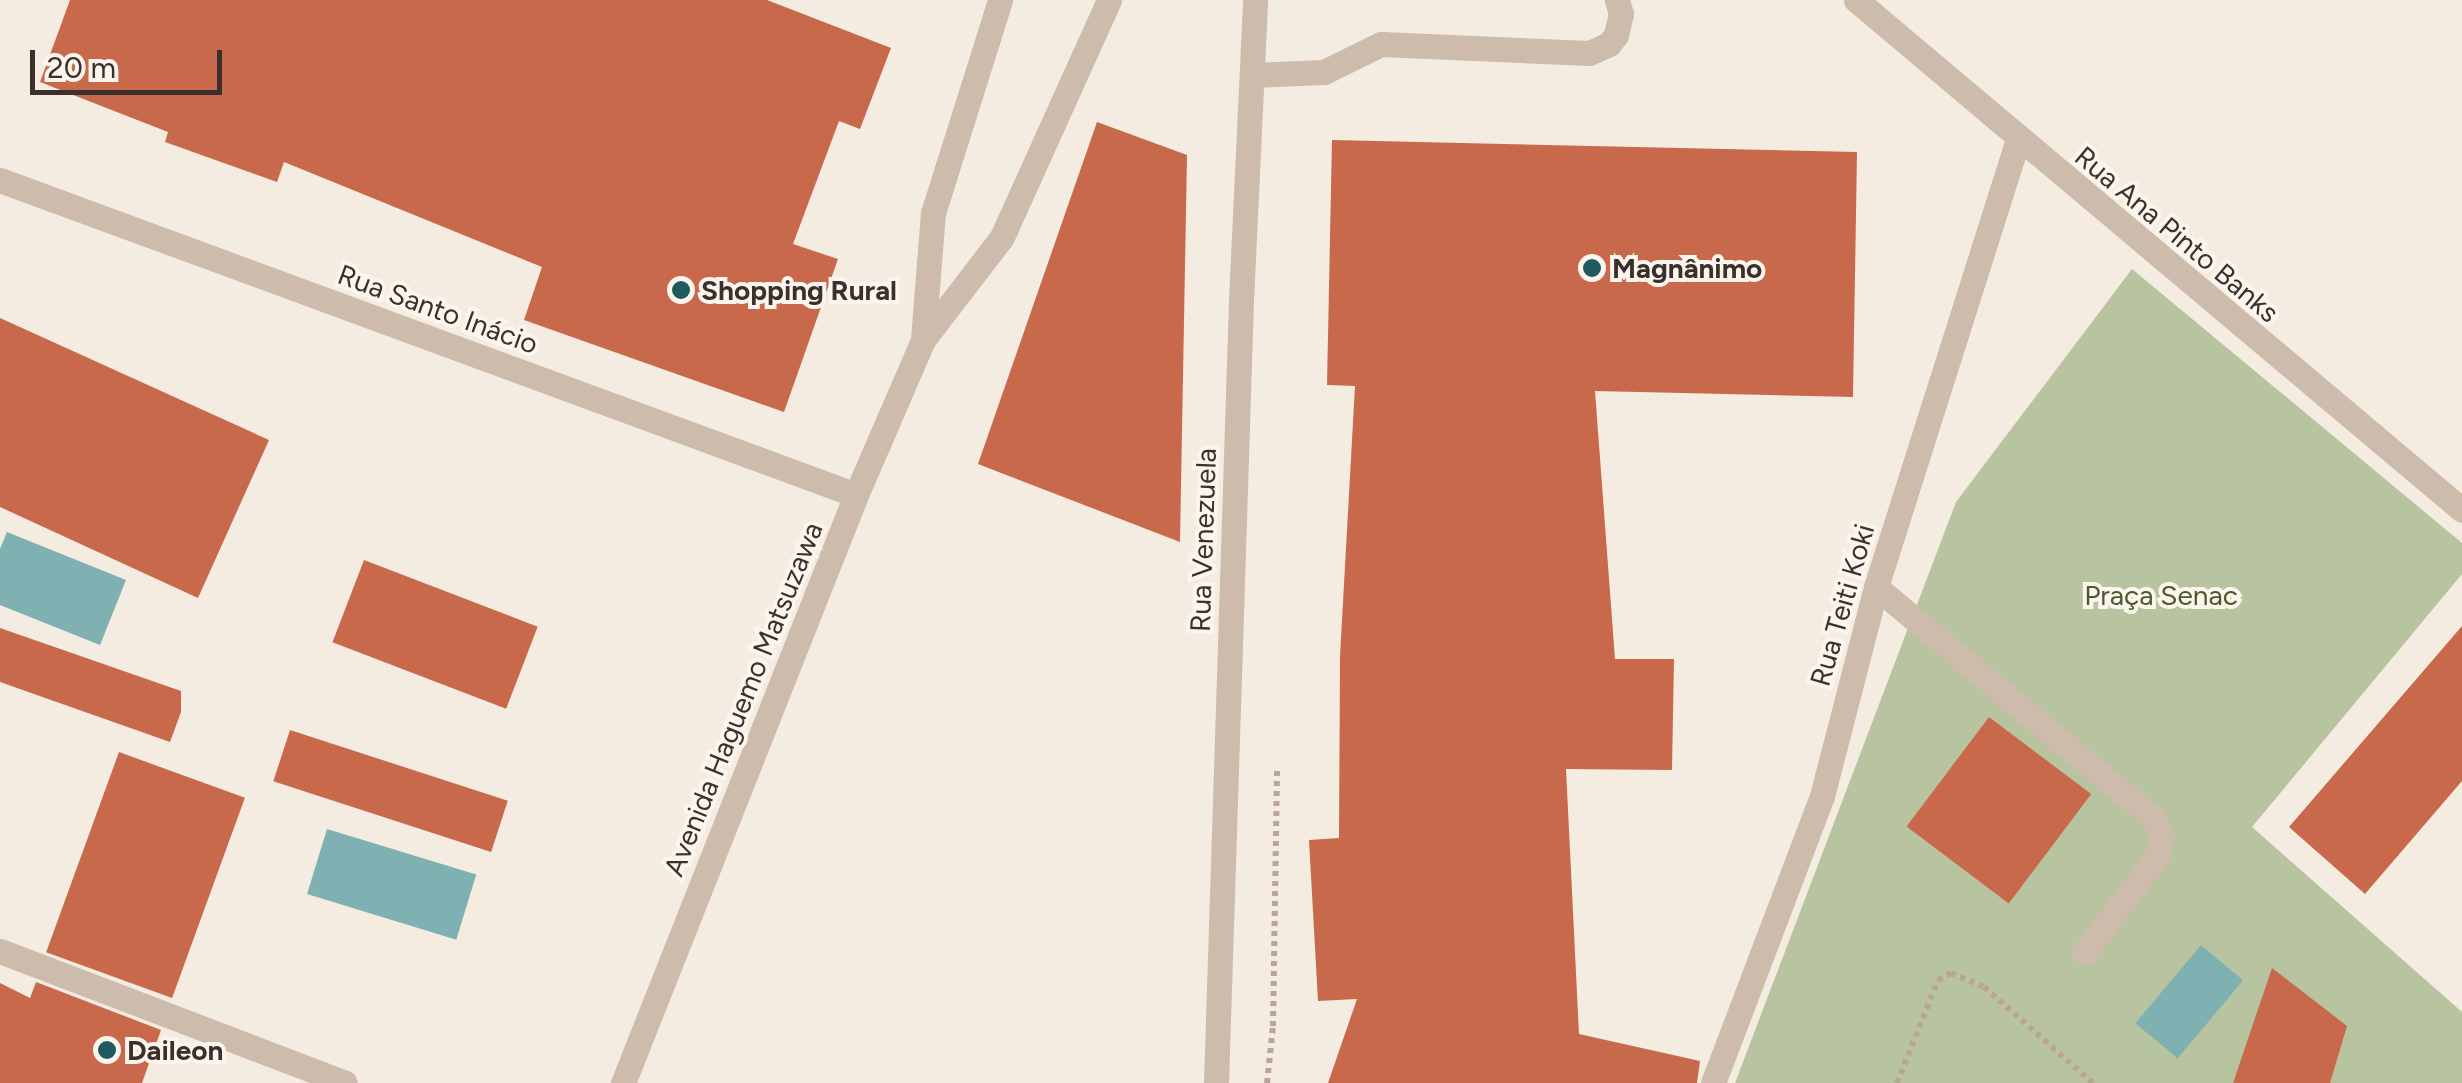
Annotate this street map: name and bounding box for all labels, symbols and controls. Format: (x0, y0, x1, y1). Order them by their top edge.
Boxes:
scale bar (35, 30, 228, 92)
text: 20 m (47, 49, 116, 86)
street label: Rua Ana Pinto Banks (2068, 139, 2286, 329)
place label: Magnânimo (1612, 251, 1762, 285)
street label: Rua Santo Inácio (333, 257, 543, 361)
marker: Magnânimo (1581, 257, 1603, 279)
place label: Shopping Rural (701, 273, 897, 307)
marker: Shopping Rural (670, 279, 692, 301)
street label: Rua Venezuela (1183, 448, 1223, 632)
street label: Avenida Haguemo Matsuzawa (657, 517, 829, 881)
street label: Rua Teiti Koki (1803, 520, 1881, 690)
park label: Praça Senac (2084, 578, 2238, 612)
place label: Daileon (127, 1033, 223, 1067)
marker: Daileon (96, 1039, 118, 1061)

